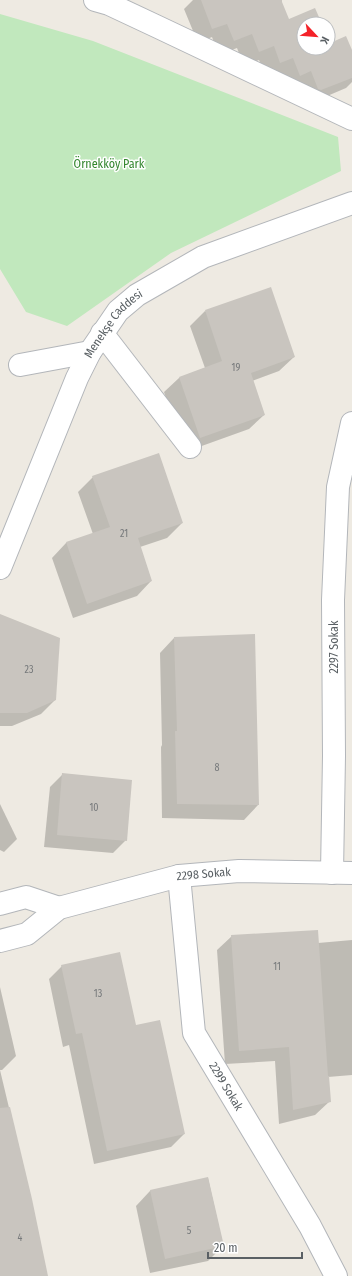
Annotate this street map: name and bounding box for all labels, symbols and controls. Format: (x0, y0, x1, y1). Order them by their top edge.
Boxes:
north arrow (296, 16, 336, 56)
text: K (317, 34, 332, 46)
park label: Örnekköy Park (74, 155, 145, 171)
street label: Menekşe Caddesi (81, 286, 145, 360)
house number: 19 (232, 362, 241, 374)
house number: 21 (120, 528, 128, 540)
street label: 2297 Sokak (327, 620, 341, 674)
house number: 23 (25, 664, 34, 676)
house number: 8 (215, 762, 220, 774)
house number: 10 (89, 802, 99, 814)
street label: 2298 Sokak (176, 865, 232, 883)
house number: 11 (273, 961, 281, 973)
house number: 13 (94, 988, 103, 1000)
street label: 2299 Sokak (206, 1060, 246, 1114)
house number: 5 (187, 1225, 192, 1237)
house number: 4 (18, 1232, 23, 1244)
scale bar (208, 1234, 302, 1260)
text: 20 m (214, 1241, 238, 1255)

